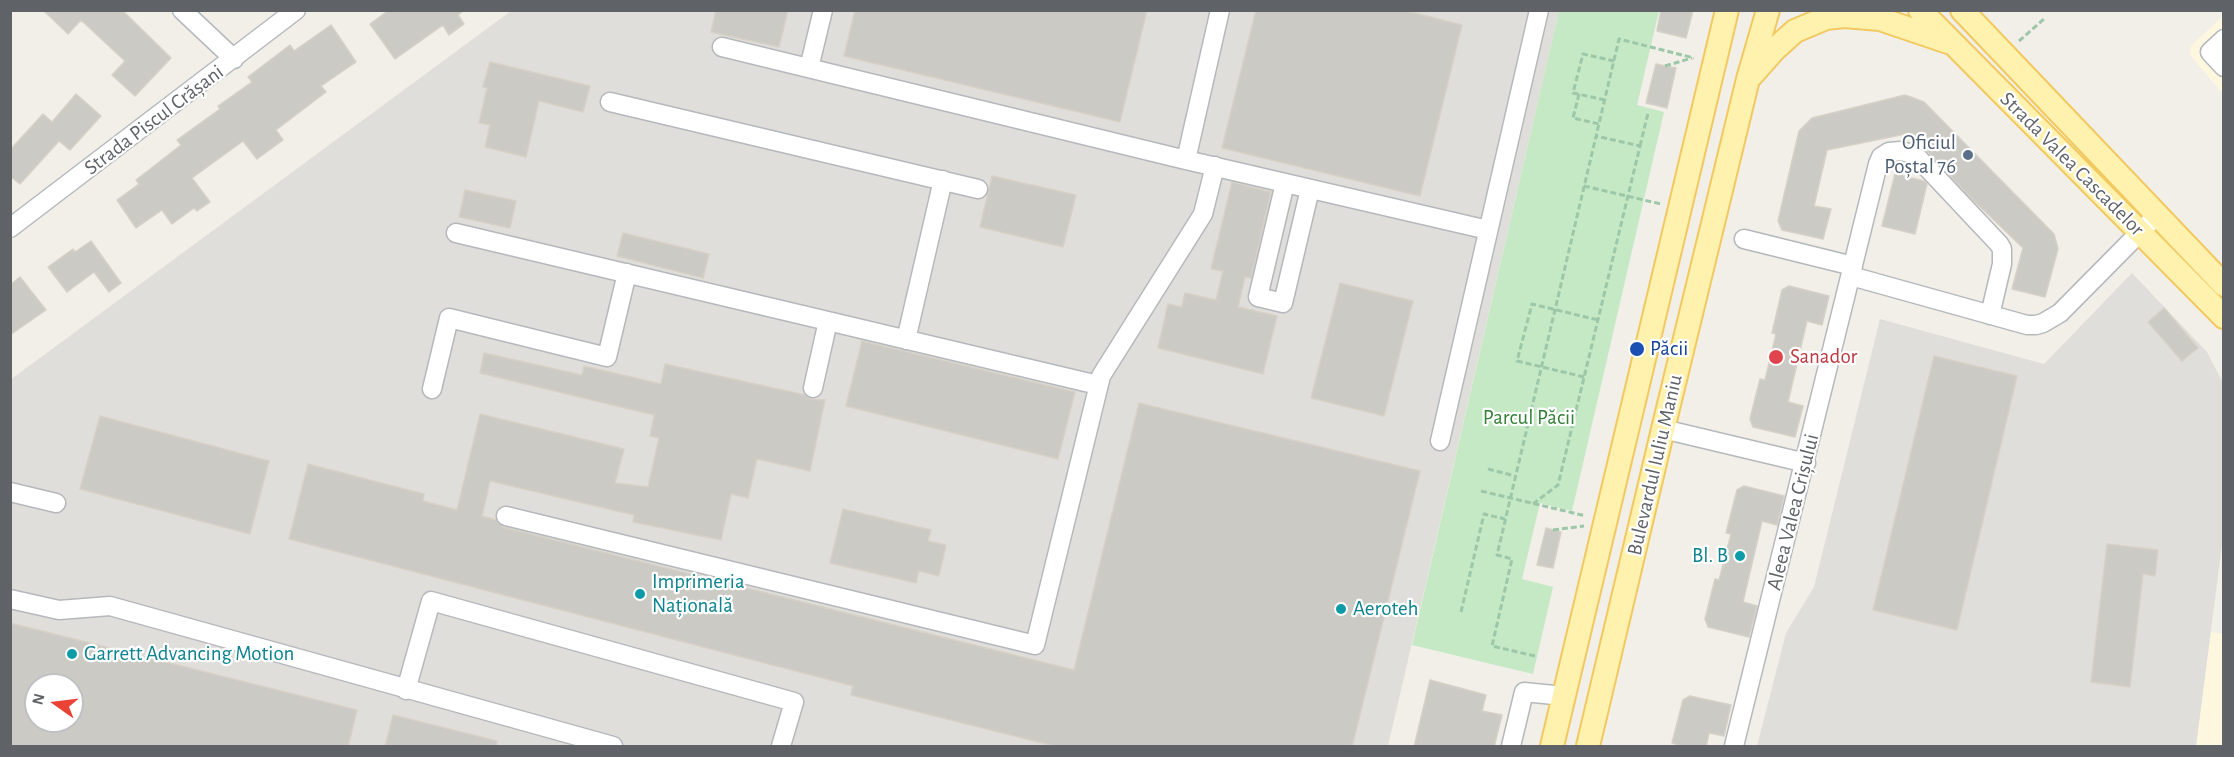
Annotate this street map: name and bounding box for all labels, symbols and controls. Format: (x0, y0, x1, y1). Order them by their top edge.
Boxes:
street label: Strada Piscul Crășani (79, 59, 229, 181)
street label: Strada Valea Cascadelor (1995, 87, 2149, 241)
place label: Oficiul Poștal 76 (1884, 130, 1956, 180)
marker: Oficiul Poștal 76 (1961, 148, 1975, 162)
place label: Păcii (1650, 336, 1688, 362)
marker: Păcii (1628, 340, 1646, 358)
place label: Sanador (1790, 344, 1857, 370)
marker: Sanador (1767, 348, 1785, 366)
street label: Bulevardul Iuliu Maniu (1622, 372, 1688, 558)
park label: Parcul Păcii (1483, 405, 1575, 431)
street label: Aleea Valea Crișului (1761, 431, 1825, 593)
place label: Bl. B (1692, 543, 1728, 569)
marker: Bl. B (1733, 549, 1747, 563)
place label: Imprimeria Națională (652, 569, 745, 619)
marker: Imprimeria Națională (633, 587, 647, 601)
place label: Aeroteh (1353, 596, 1419, 622)
marker: Aeroteh (1334, 602, 1348, 616)
place label: Garrett Advancing Motion (84, 641, 294, 667)
marker: Garrett Advancing Motion (65, 647, 79, 661)
north arrow (24, 673, 84, 733)
text: N (29, 692, 48, 706)

